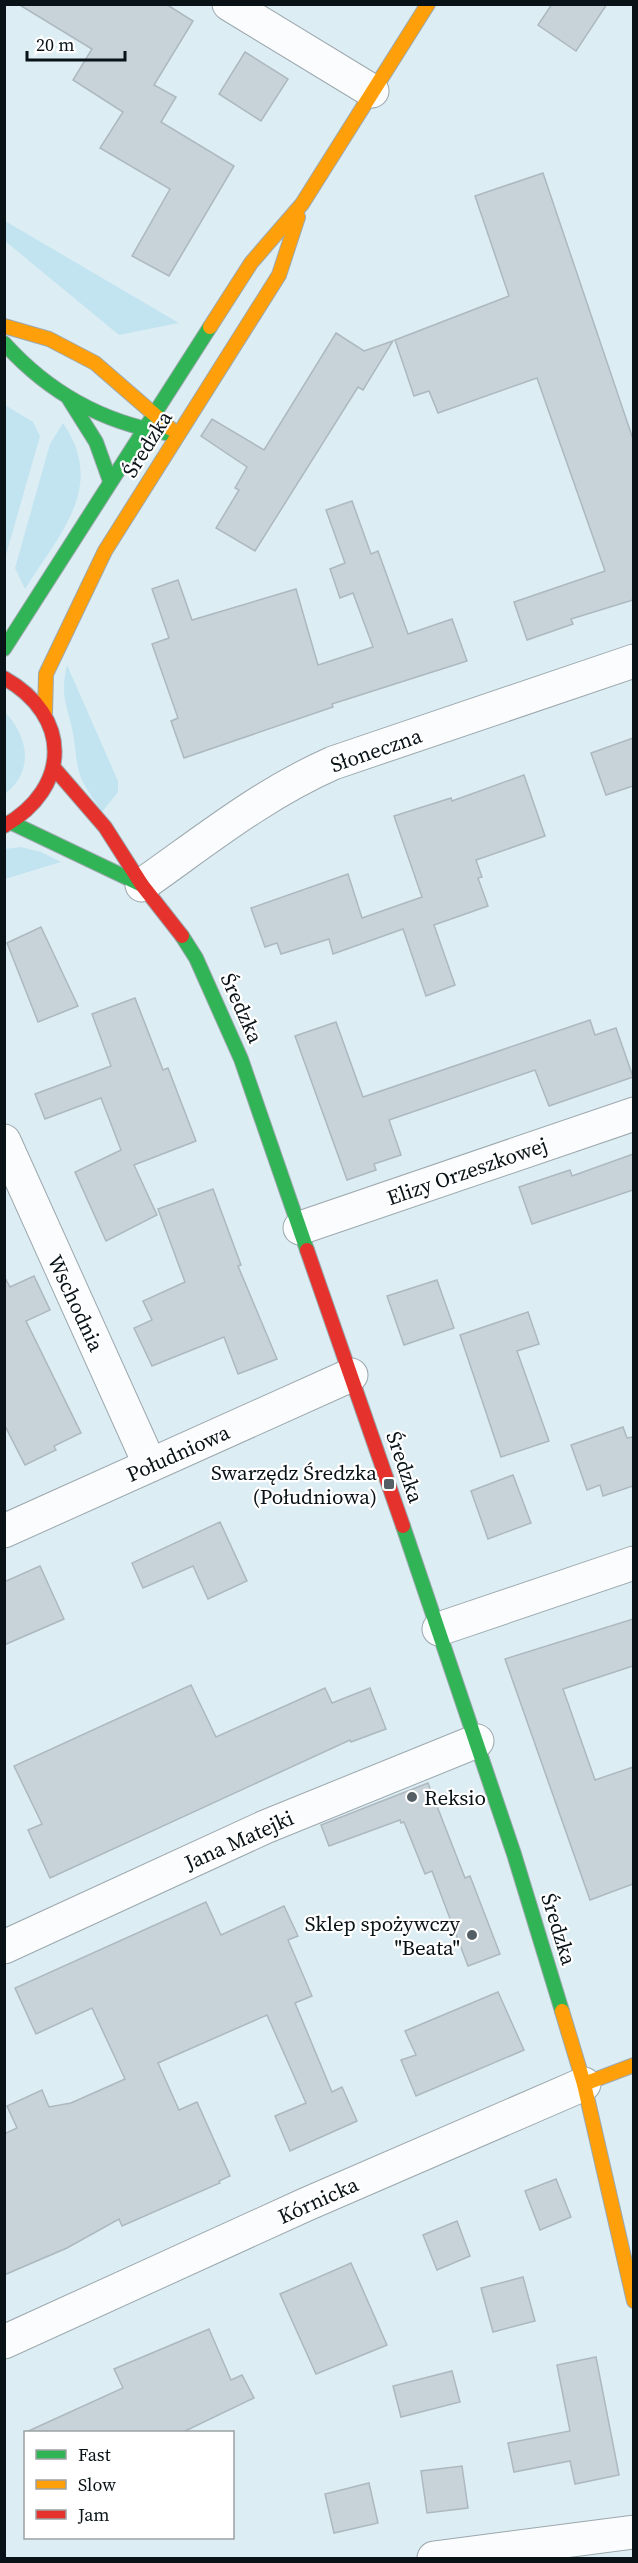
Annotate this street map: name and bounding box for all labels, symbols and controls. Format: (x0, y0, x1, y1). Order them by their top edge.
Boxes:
scale bar (27, 24, 124, 62)
text: 20 m (36, 32, 74, 57)
street label: Średzka (115, 405, 179, 483)
street label: Słoneczna (326, 721, 426, 779)
street label: Średzka (214, 968, 270, 1048)
street label: Elizy Orzeszkowej (383, 1130, 551, 1212)
street label: Wschodnia (41, 1250, 111, 1356)
street label: Południowa (122, 1417, 234, 1489)
street label: Średzka (379, 1427, 431, 1507)
place label: Swarzędz Średzka (Południowa) (211, 1458, 377, 1511)
marker: Swarzędz Średzka (Południowa) (382, 1477, 396, 1491)
place label: Reksio (424, 1783, 486, 1812)
marker: Reksio (405, 1790, 419, 1804)
street label: Jana Matejki (179, 1803, 298, 1877)
street label: Średzka (534, 1889, 584, 1969)
place label: Sklep spożywczy "Beata" (305, 1909, 460, 1962)
marker: Sklep spożywczy "Beata" (465, 1928, 479, 1942)
street label: Kórnicka (273, 2169, 363, 2231)
legend (24, 2431, 234, 2539)
text: Fast (78, 2442, 111, 2467)
text: Slow (78, 2472, 116, 2497)
text: Jam (77, 2502, 110, 2527)

